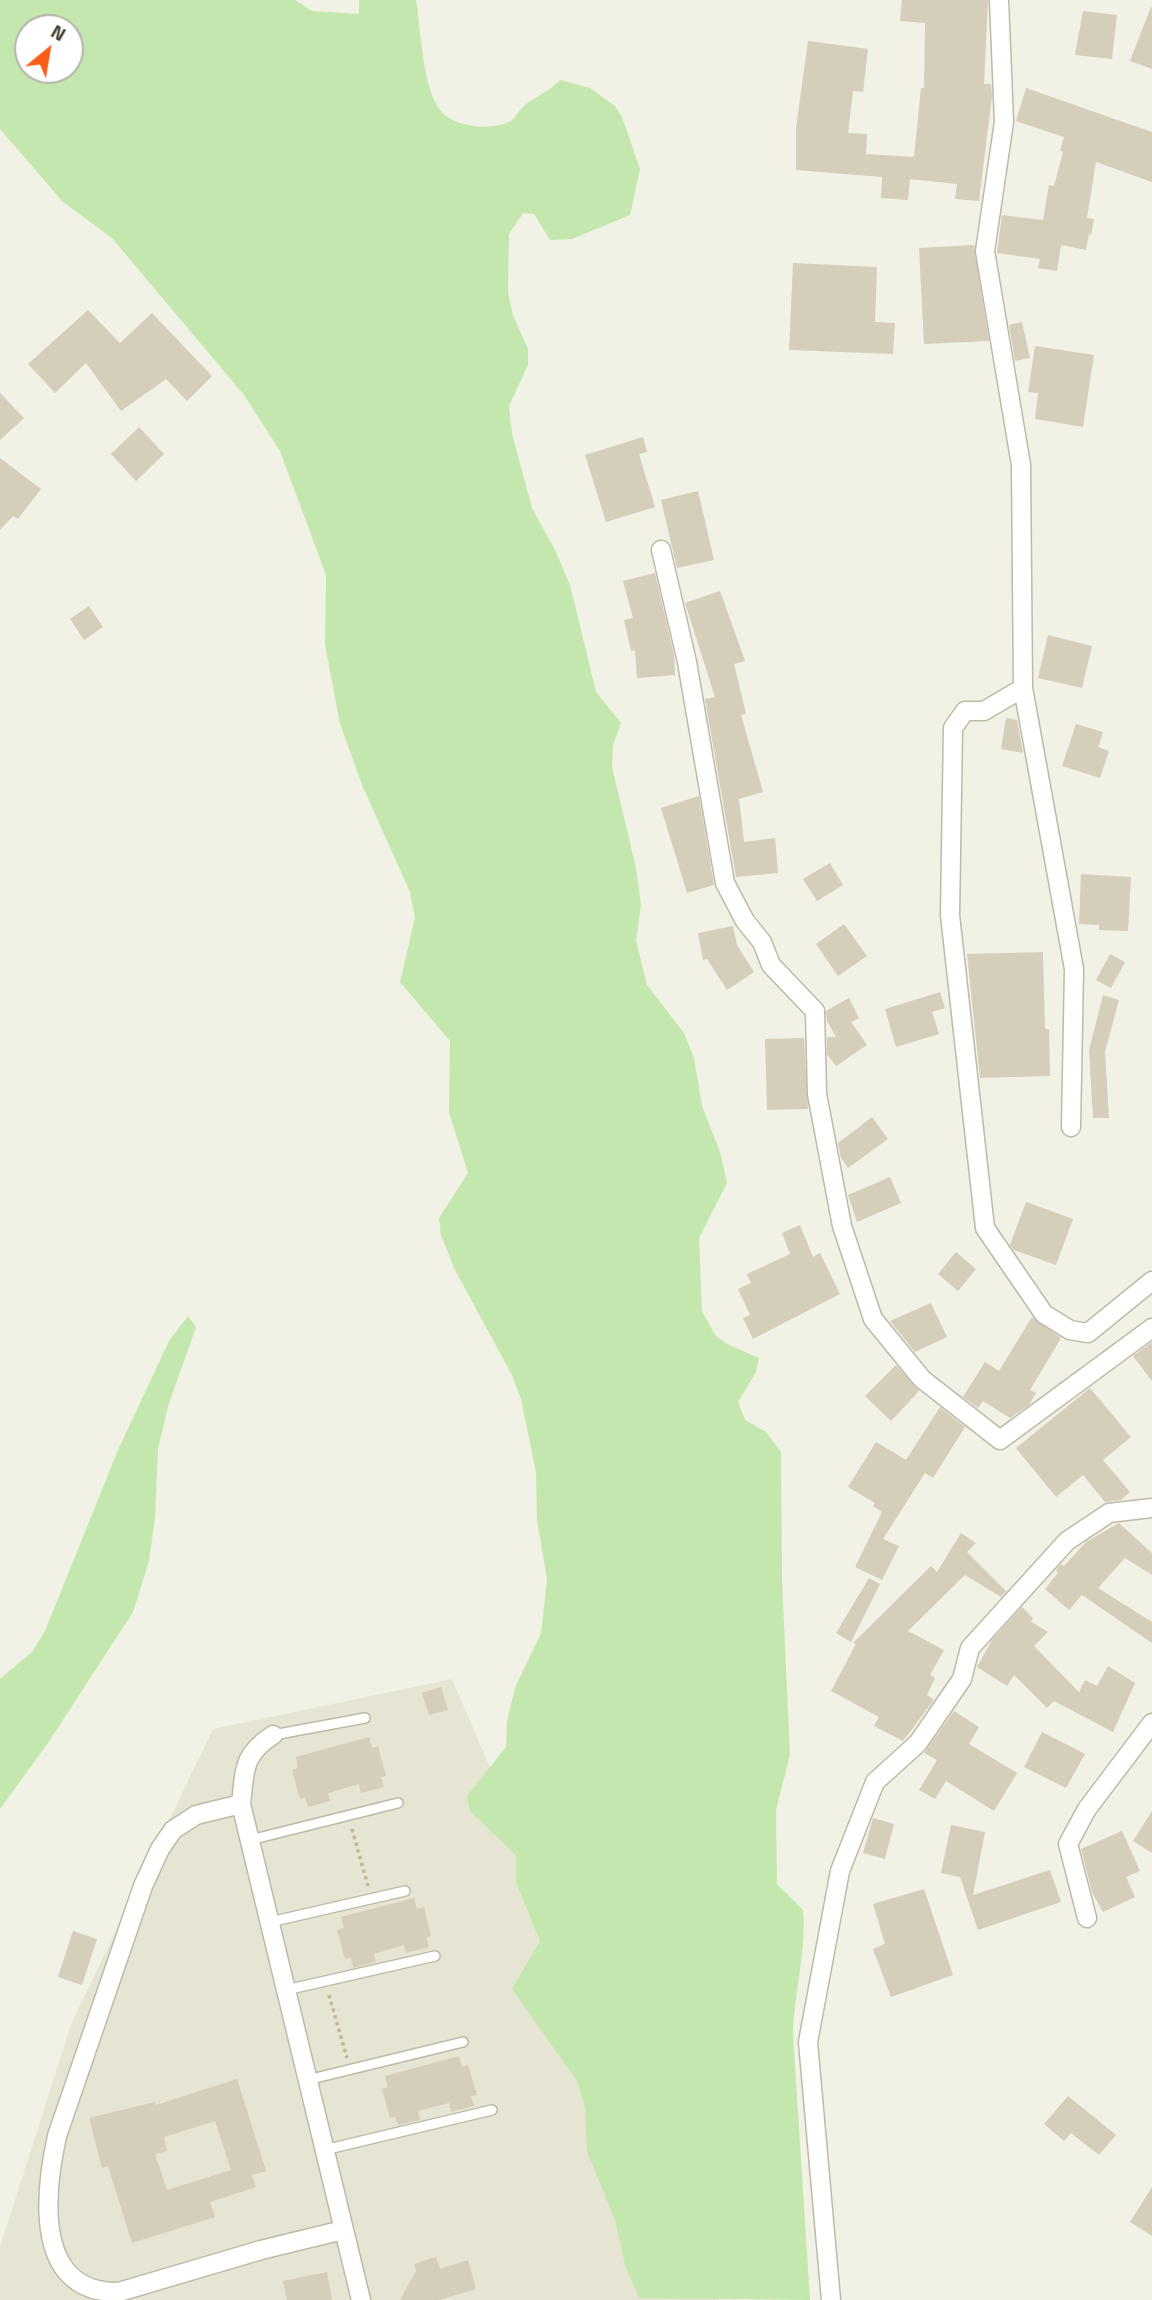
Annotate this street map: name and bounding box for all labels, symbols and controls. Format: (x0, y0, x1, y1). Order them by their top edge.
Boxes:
north arrow (14, 14, 84, 84)
text: N (46, 16, 72, 48)

